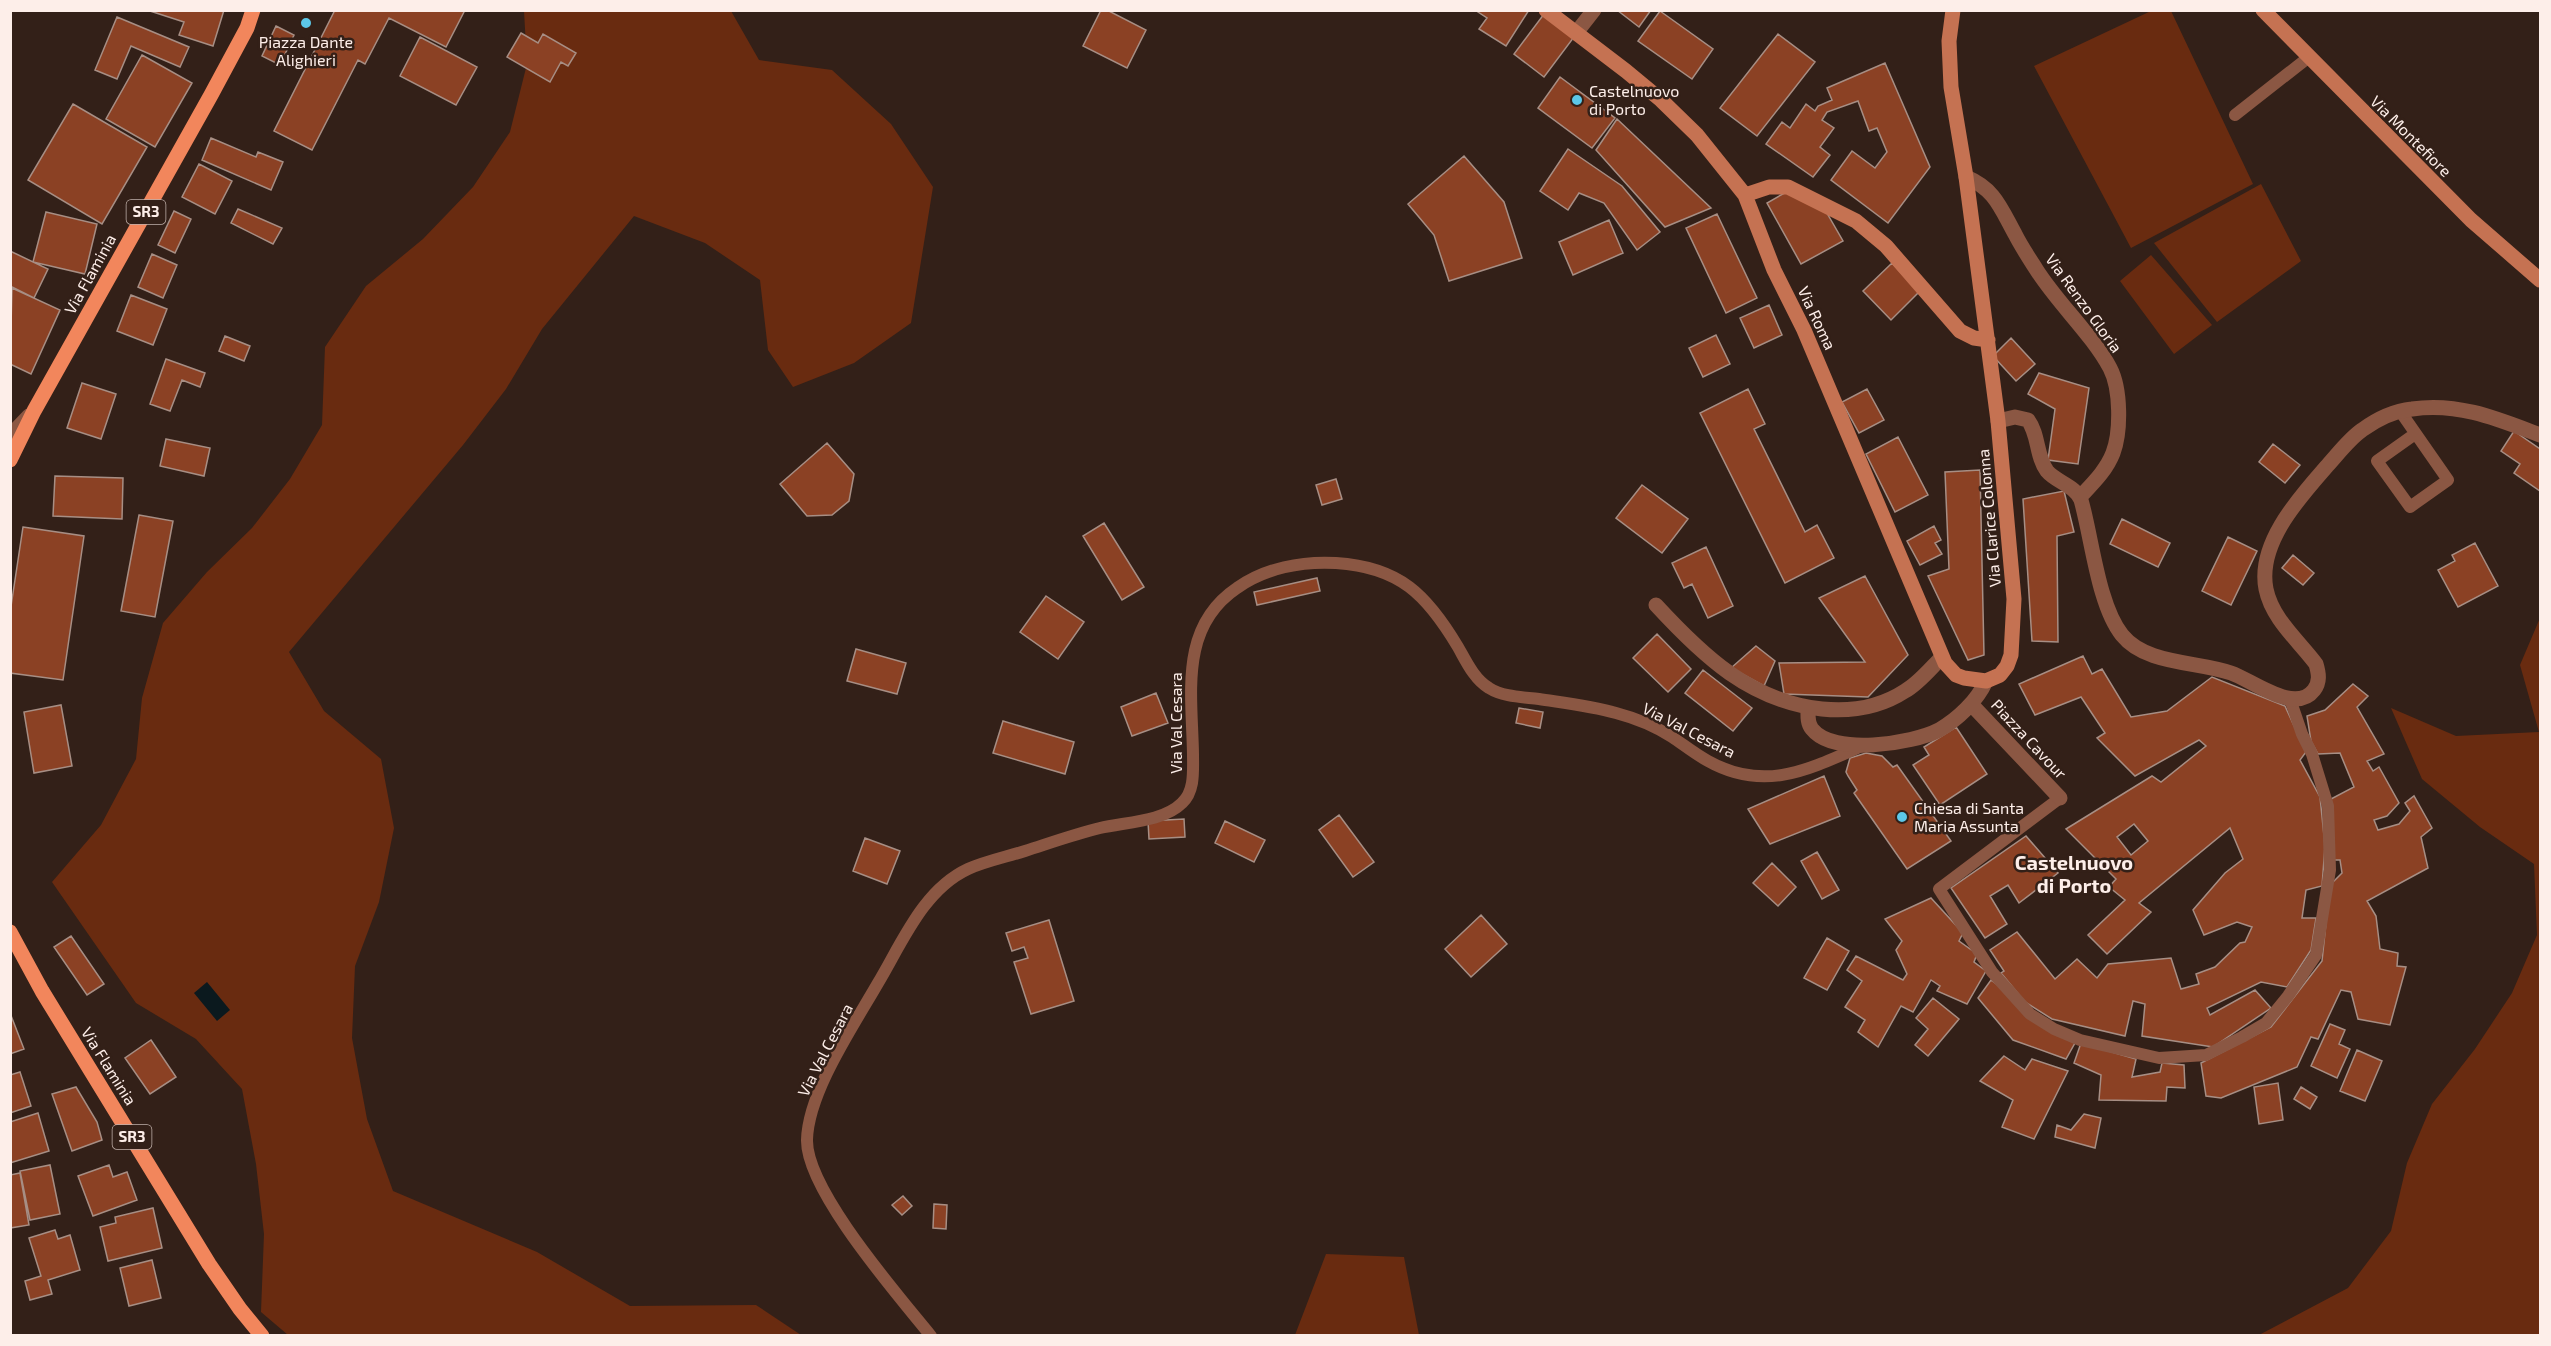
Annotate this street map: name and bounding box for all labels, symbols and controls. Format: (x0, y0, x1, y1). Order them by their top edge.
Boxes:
marker: Piazza Dante Alighieri (299, 16, 313, 30)
place label: Piazza Dante Alighieri (259, 32, 353, 69)
place label: Castelnuovo di Porto (1589, 81, 1679, 118)
street label: Via Montefiore (2367, 91, 2456, 180)
marker: Castelnuovo di Porto (1570, 93, 1584, 107)
road number: SR3 (126, 200, 166, 224)
street label: Via Flaminia (60, 231, 119, 317)
street label: Via Renzo Gloria (2042, 250, 2127, 356)
street label: Via Roma (1795, 283, 1840, 353)
street label: Via Clarice Colonna (1973, 448, 2004, 588)
street label: Via Val Cesara (1166, 672, 1185, 774)
street label: Piazza Cavour (1988, 695, 2071, 783)
street label: Via Val Cesara (1640, 698, 1739, 761)
place label: Chiesa di Santa Maria Assunta (1914, 798, 2024, 835)
marker: Chiesa di Santa Maria Assunta (1895, 810, 1909, 824)
district label: Castelnuovo di Porto (2015, 850, 2133, 897)
street label: Via Val Cesara (793, 1000, 856, 1099)
street label: Via Flaminia (78, 1023, 141, 1108)
road number: SR3 (112, 1125, 152, 1149)

